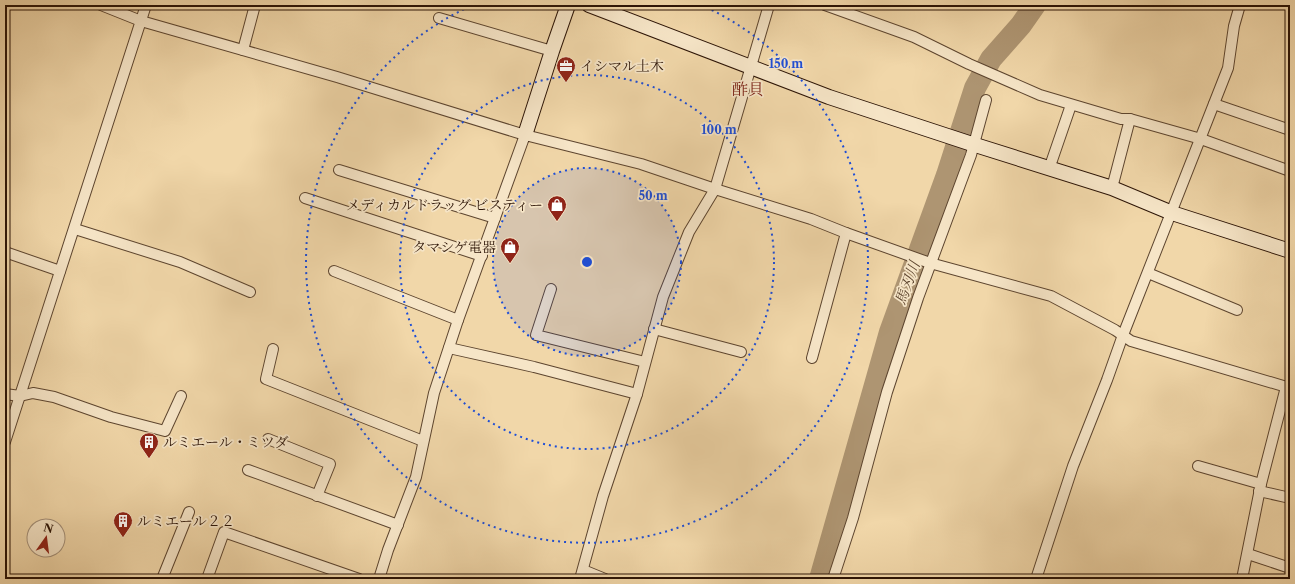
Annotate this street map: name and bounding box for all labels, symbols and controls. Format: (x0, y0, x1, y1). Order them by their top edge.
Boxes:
office icon: イシマル土木 (555, 55, 577, 83)
text: 150 m (769, 56, 803, 71)
place label: イシマル土木 (580, 57, 664, 75)
district label: 酢貝 (732, 79, 764, 99)
text: 100 m (701, 122, 737, 137)
text: 50 m (638, 188, 668, 203)
shop icon: メディカルドラッグ ビスティー (546, 194, 568, 222)
place label: メディカルドラッグ ビスティー (346, 196, 543, 214)
shop icon: タマシゲ電器 (499, 236, 521, 264)
place label: タマシゲ電器 (412, 238, 496, 256)
centre of rings (580, 255, 594, 269)
water label: 馬刃川 (890, 257, 924, 307)
building icon: ルミエール・ミツダ (138, 431, 160, 459)
place label: ルミエール・ミツダ (163, 433, 289, 451)
building icon: ルミエール２２ (112, 510, 134, 538)
place label: ルミエール２２ (137, 512, 235, 530)
north arrow (26, 518, 66, 558)
text: N (42, 520, 55, 536)

